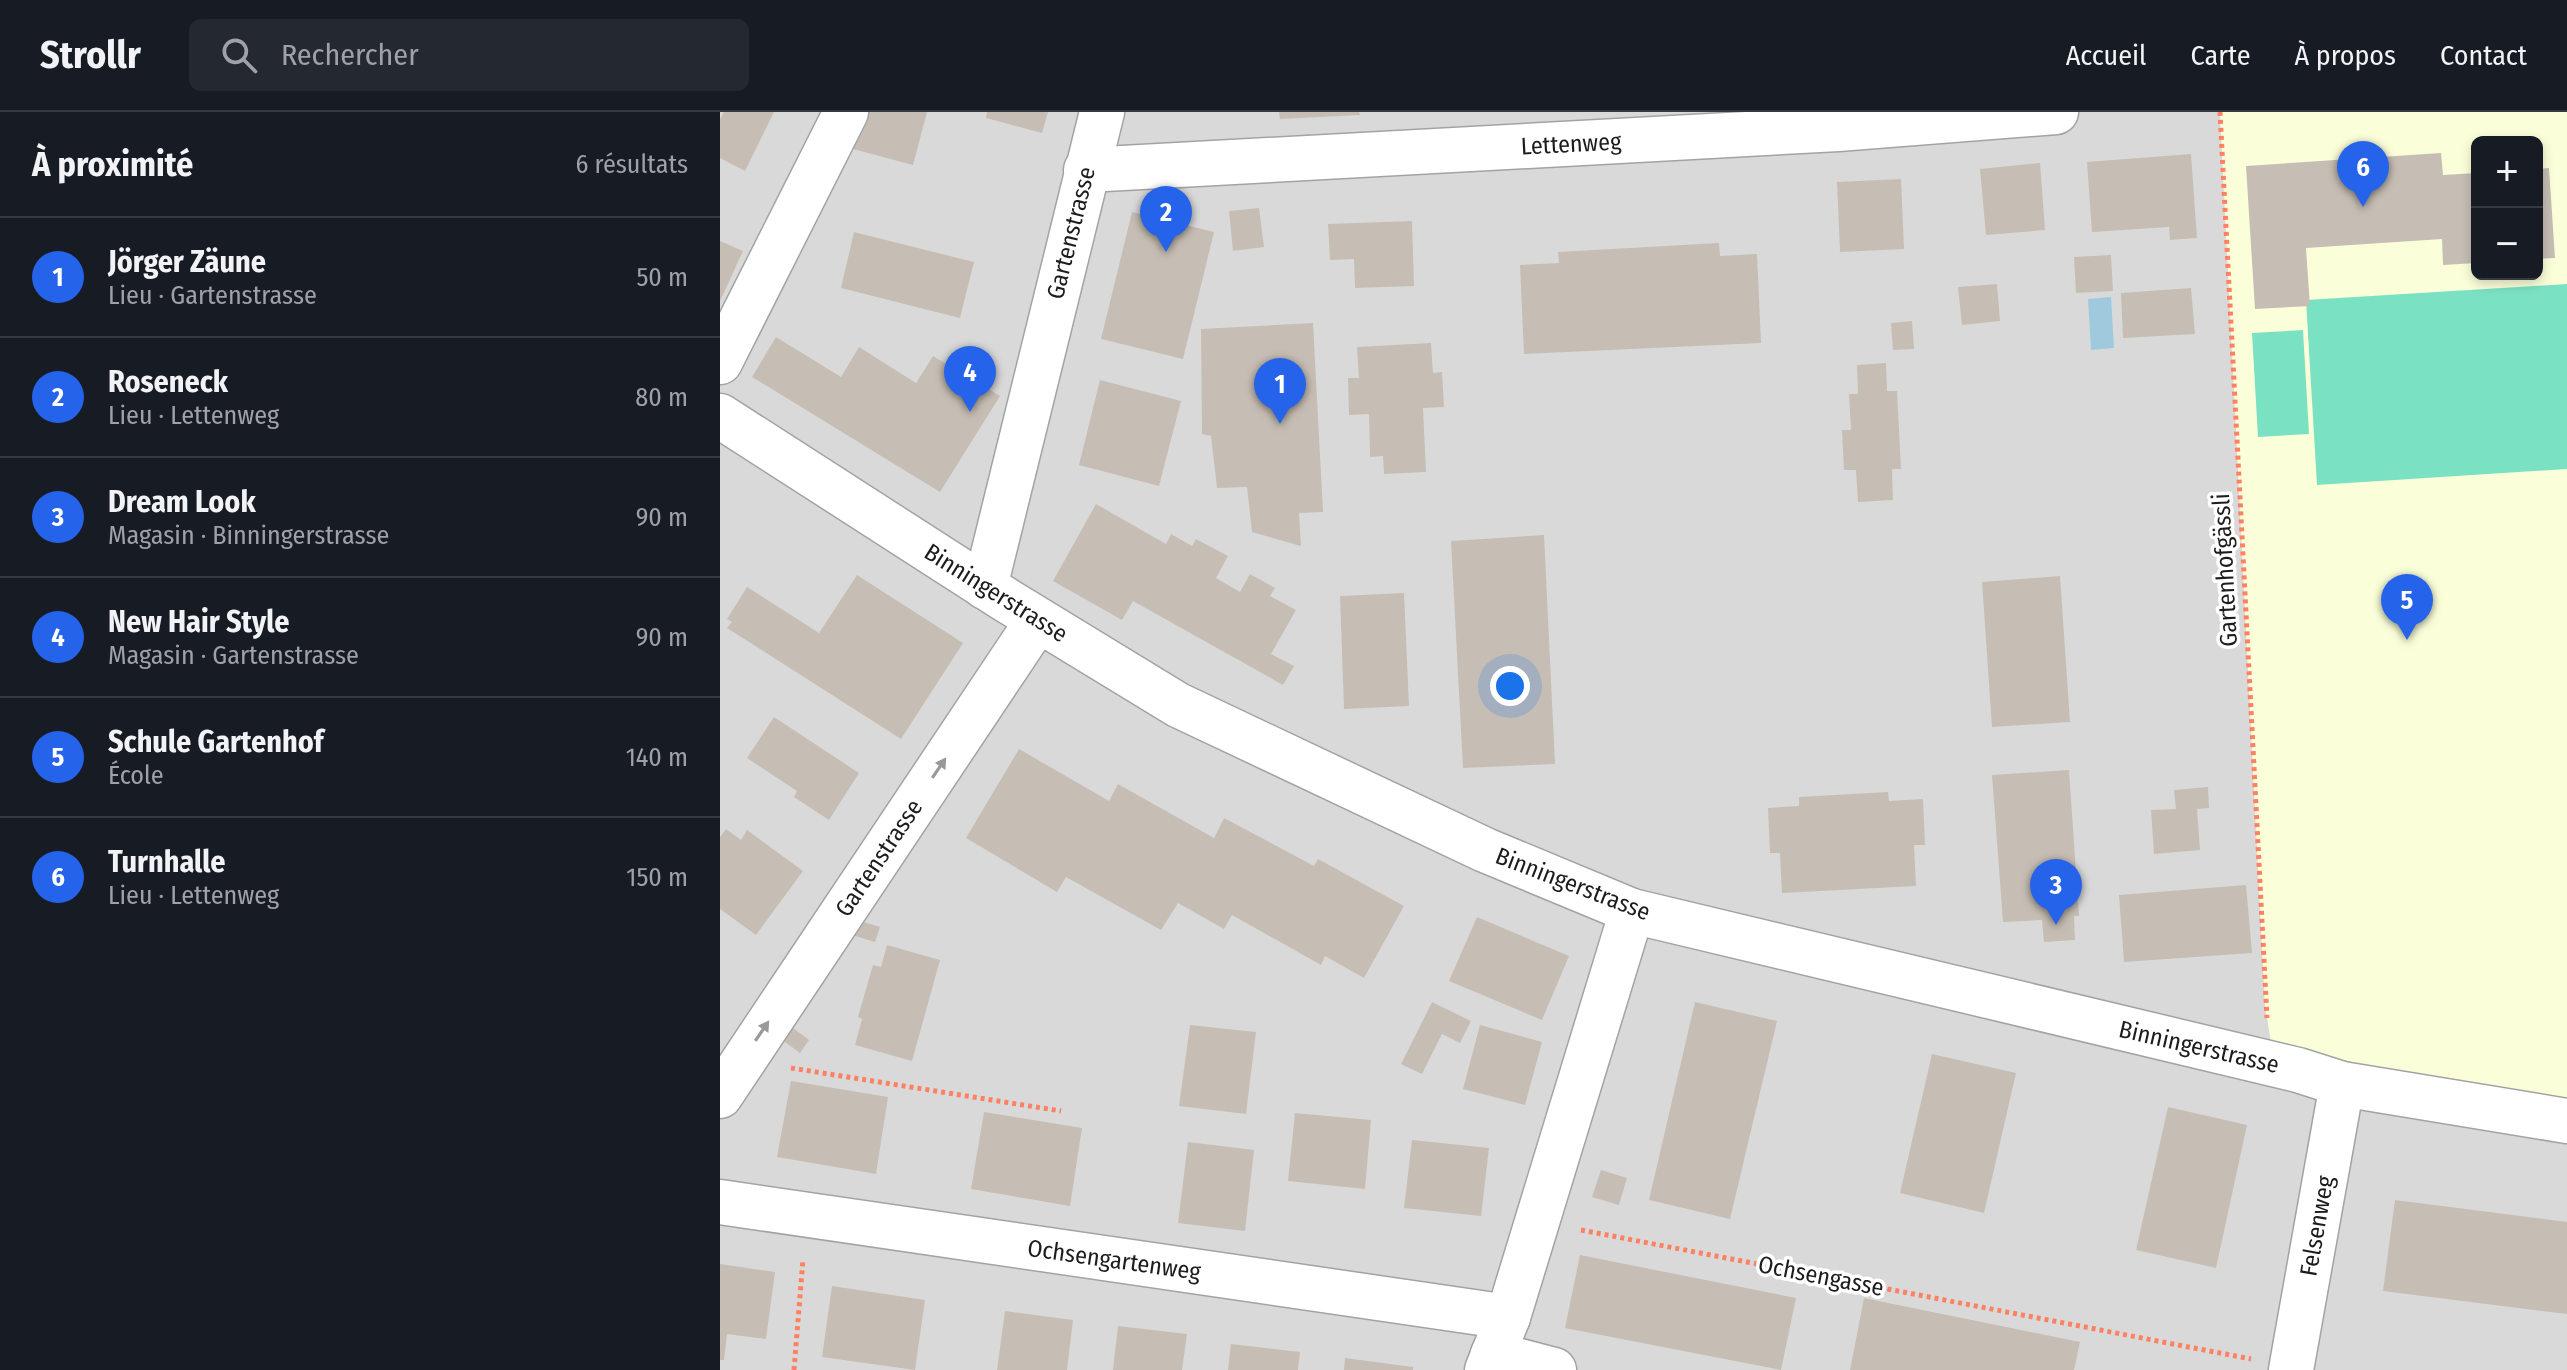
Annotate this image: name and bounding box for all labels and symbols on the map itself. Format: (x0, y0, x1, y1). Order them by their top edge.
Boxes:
street label: Lettenweg (1520, 127, 1623, 161)
pin: 6 (2337, 141, 2389, 207)
street label: Gartenstrasse (1041, 164, 1101, 302)
pin: 2 (1140, 186, 1192, 252)
pin: 4 (944, 346, 996, 412)
pin: 1 (1254, 358, 1306, 424)
street label: Gartenhofgässli (2207, 493, 2243, 647)
street label: Binningerstrasse (919, 538, 1073, 648)
pin: 5 (2381, 574, 2433, 640)
your location (1490, 666, 1530, 706)
one-way arrow (931, 758, 946, 779)
street label: Gartenstrasse (830, 794, 928, 922)
street label: Binningerstrasse (1492, 842, 1654, 926)
pin: 3 (2030, 859, 2082, 925)
street label: Binningerstrasse (2116, 1015, 2282, 1079)
one-way arrow (755, 1020, 770, 1041)
street label: Felsenweg (2294, 1173, 2340, 1278)
street label: Ochsengartenweg (1026, 1234, 1203, 1286)
street label: Ochsengasse (1756, 1250, 1886, 1302)

